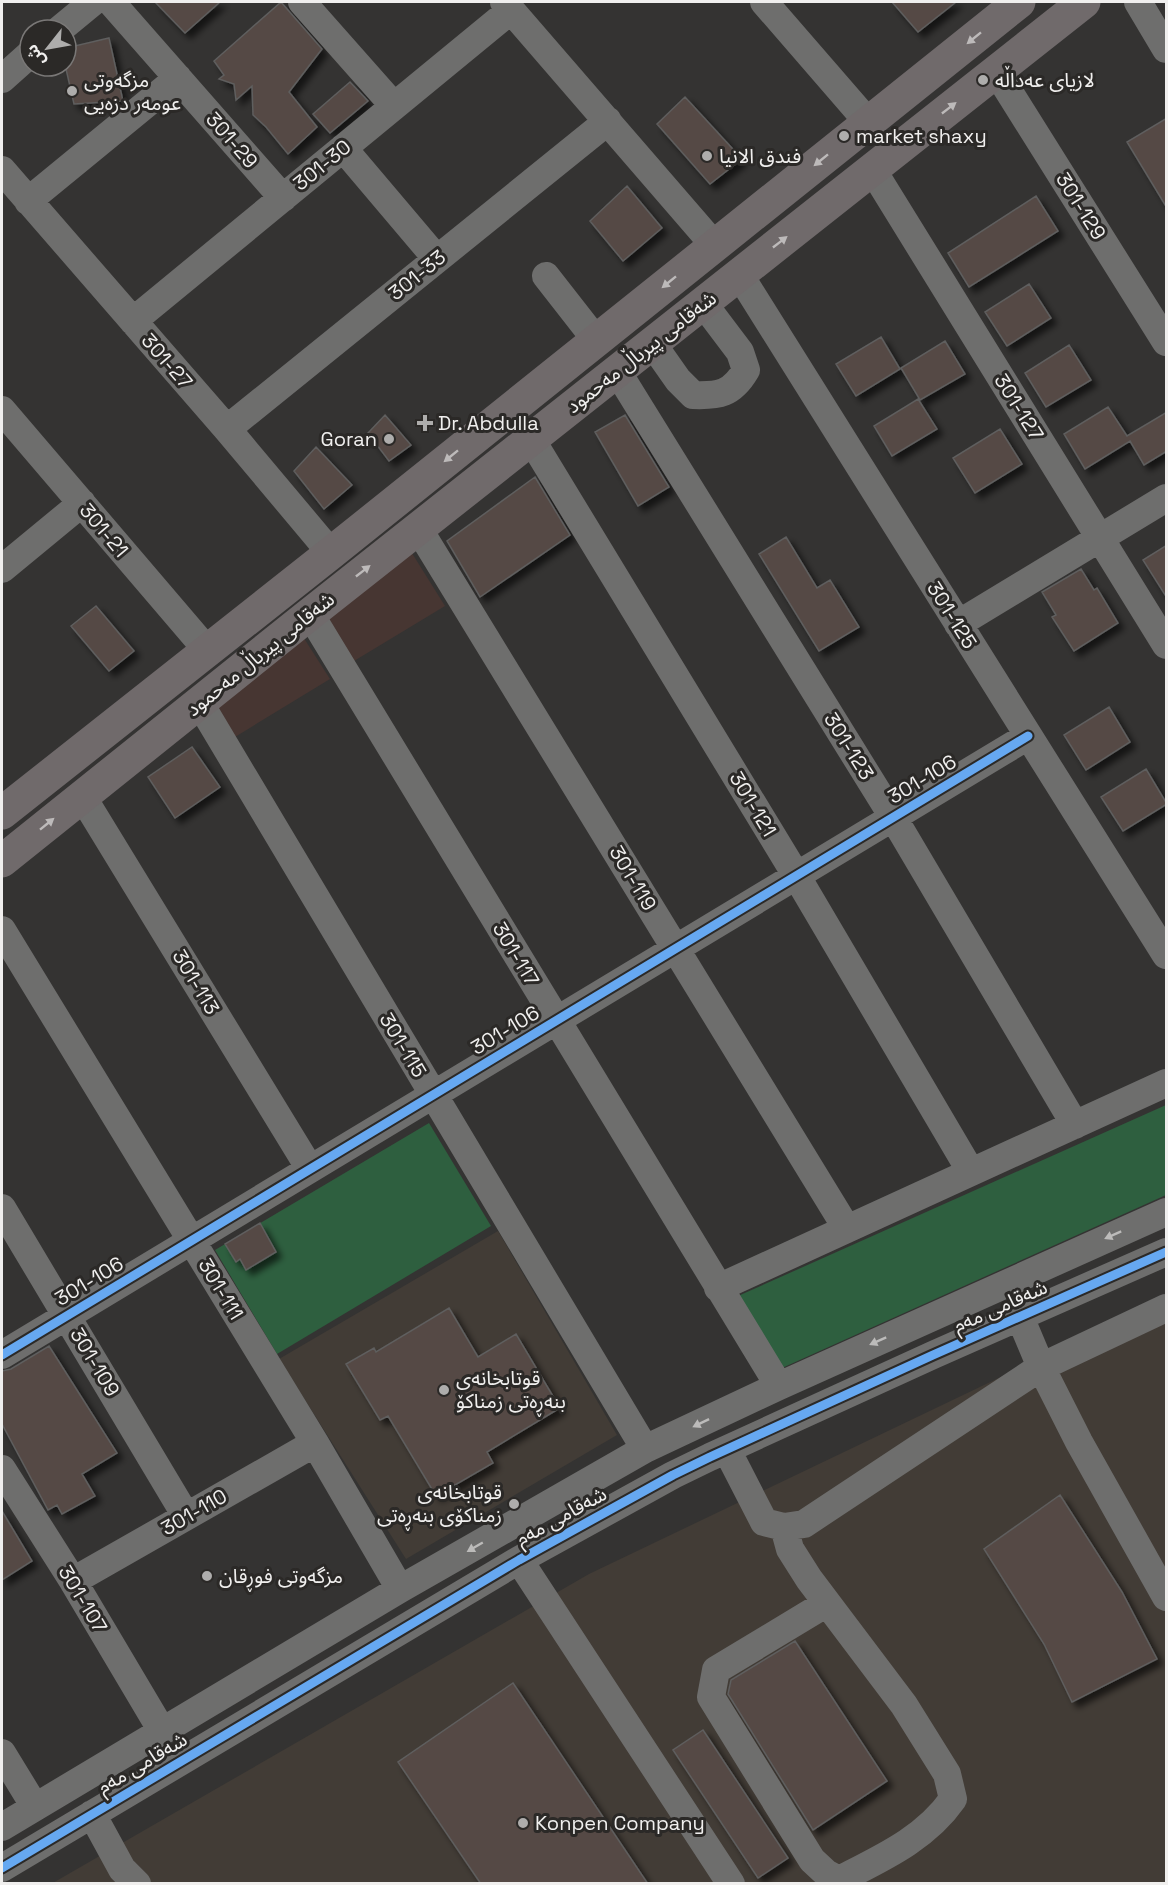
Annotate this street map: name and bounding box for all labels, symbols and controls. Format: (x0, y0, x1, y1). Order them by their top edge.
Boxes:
north arrow (18, 18, 78, 78)
one-way arrow (966, 31, 981, 44)
text: ش (21, 41, 50, 70)
place label: لازیای عەداڵە (995, 65, 1095, 93)
place label: مزگەوتی عومەر دزەیی (84, 67, 181, 116)
marker: لازیای عەداڵە (976, 73, 990, 87)
marker: مزگەوتی عومەر دزەیی (65, 84, 79, 98)
one-way arrow (942, 102, 957, 114)
street label: 301-29 (200, 106, 264, 174)
place label: market shaxy (856, 123, 987, 149)
marker: market shaxy (837, 129, 851, 143)
street label: 301-30 (288, 134, 356, 196)
place label: فندق الانيا (719, 143, 801, 169)
marker: فندق الانيا (700, 149, 714, 163)
one-way arrow (814, 153, 829, 166)
street label: 301-129 (1050, 167, 1112, 245)
one-way arrow (772, 235, 788, 248)
street label: 301-33 (383, 244, 451, 306)
one-way arrow (661, 275, 677, 288)
street label: شەقامی پیرباڵ مەحمود (559, 284, 722, 419)
street label: 301-27 (136, 328, 198, 394)
street label: 301-127 (988, 369, 1050, 445)
place label: Dr. Abdulla (438, 410, 539, 436)
marker: Dr. Abdulla (416, 414, 434, 432)
place label: Goran (320, 426, 377, 452)
marker: Goran (382, 432, 396, 446)
one-way arrow (444, 449, 459, 462)
street label: 301-21 (74, 498, 134, 562)
one-way arrow (355, 565, 370, 578)
street label: 301-125 (921, 576, 983, 654)
street label: شەقامی پیرباڵ مەحمود (179, 585, 340, 722)
street label: 301-123 (818, 707, 880, 785)
street label: 301-106 (883, 748, 961, 810)
street label: 301-121 (724, 767, 782, 841)
one-way arrow (39, 818, 55, 831)
street label: 301-119 (603, 841, 663, 915)
street label: 301-117 (487, 917, 545, 991)
street label: 301-113 (167, 945, 225, 1019)
street label: 301-106 (466, 999, 544, 1061)
street label: 301-115 (374, 1008, 432, 1082)
one-way arrow (1105, 1231, 1122, 1240)
street label: 301-106 (50, 1250, 128, 1312)
street label: 301-111 (192, 1253, 250, 1325)
street label: شەقامی مەم (949, 1274, 1052, 1340)
street label: 301-109 (64, 1323, 126, 1401)
one-way arrow (868, 1336, 886, 1346)
place label: قوتابخانەی بنەڕەتی زمناکۆ (456, 1365, 566, 1418)
marker: قوتابخانەی بنەڕەتی زمناکۆ (437, 1383, 451, 1397)
one-way arrow (692, 1418, 709, 1427)
place label: قوتابخانەی زمناكۆی بنەڕەتی (377, 1479, 502, 1532)
street label: شەقامی مەم (511, 1480, 612, 1553)
street label: 301-110 (156, 1483, 232, 1541)
marker: قوتابخانەی زمناكۆی بنەڕەتی (507, 1497, 521, 1511)
one-way arrow (466, 1542, 483, 1552)
street label: 301-107 (53, 1560, 113, 1638)
place label: مزگەوتی فوڕقان (219, 1563, 343, 1593)
marker: مزگەوتی فوڕقان (200, 1569, 214, 1583)
street label: شەقامی مەم (92, 1726, 193, 1802)
place label: Konpen Company (535, 1810, 705, 1836)
marker: Konpen Company (516, 1816, 530, 1830)

